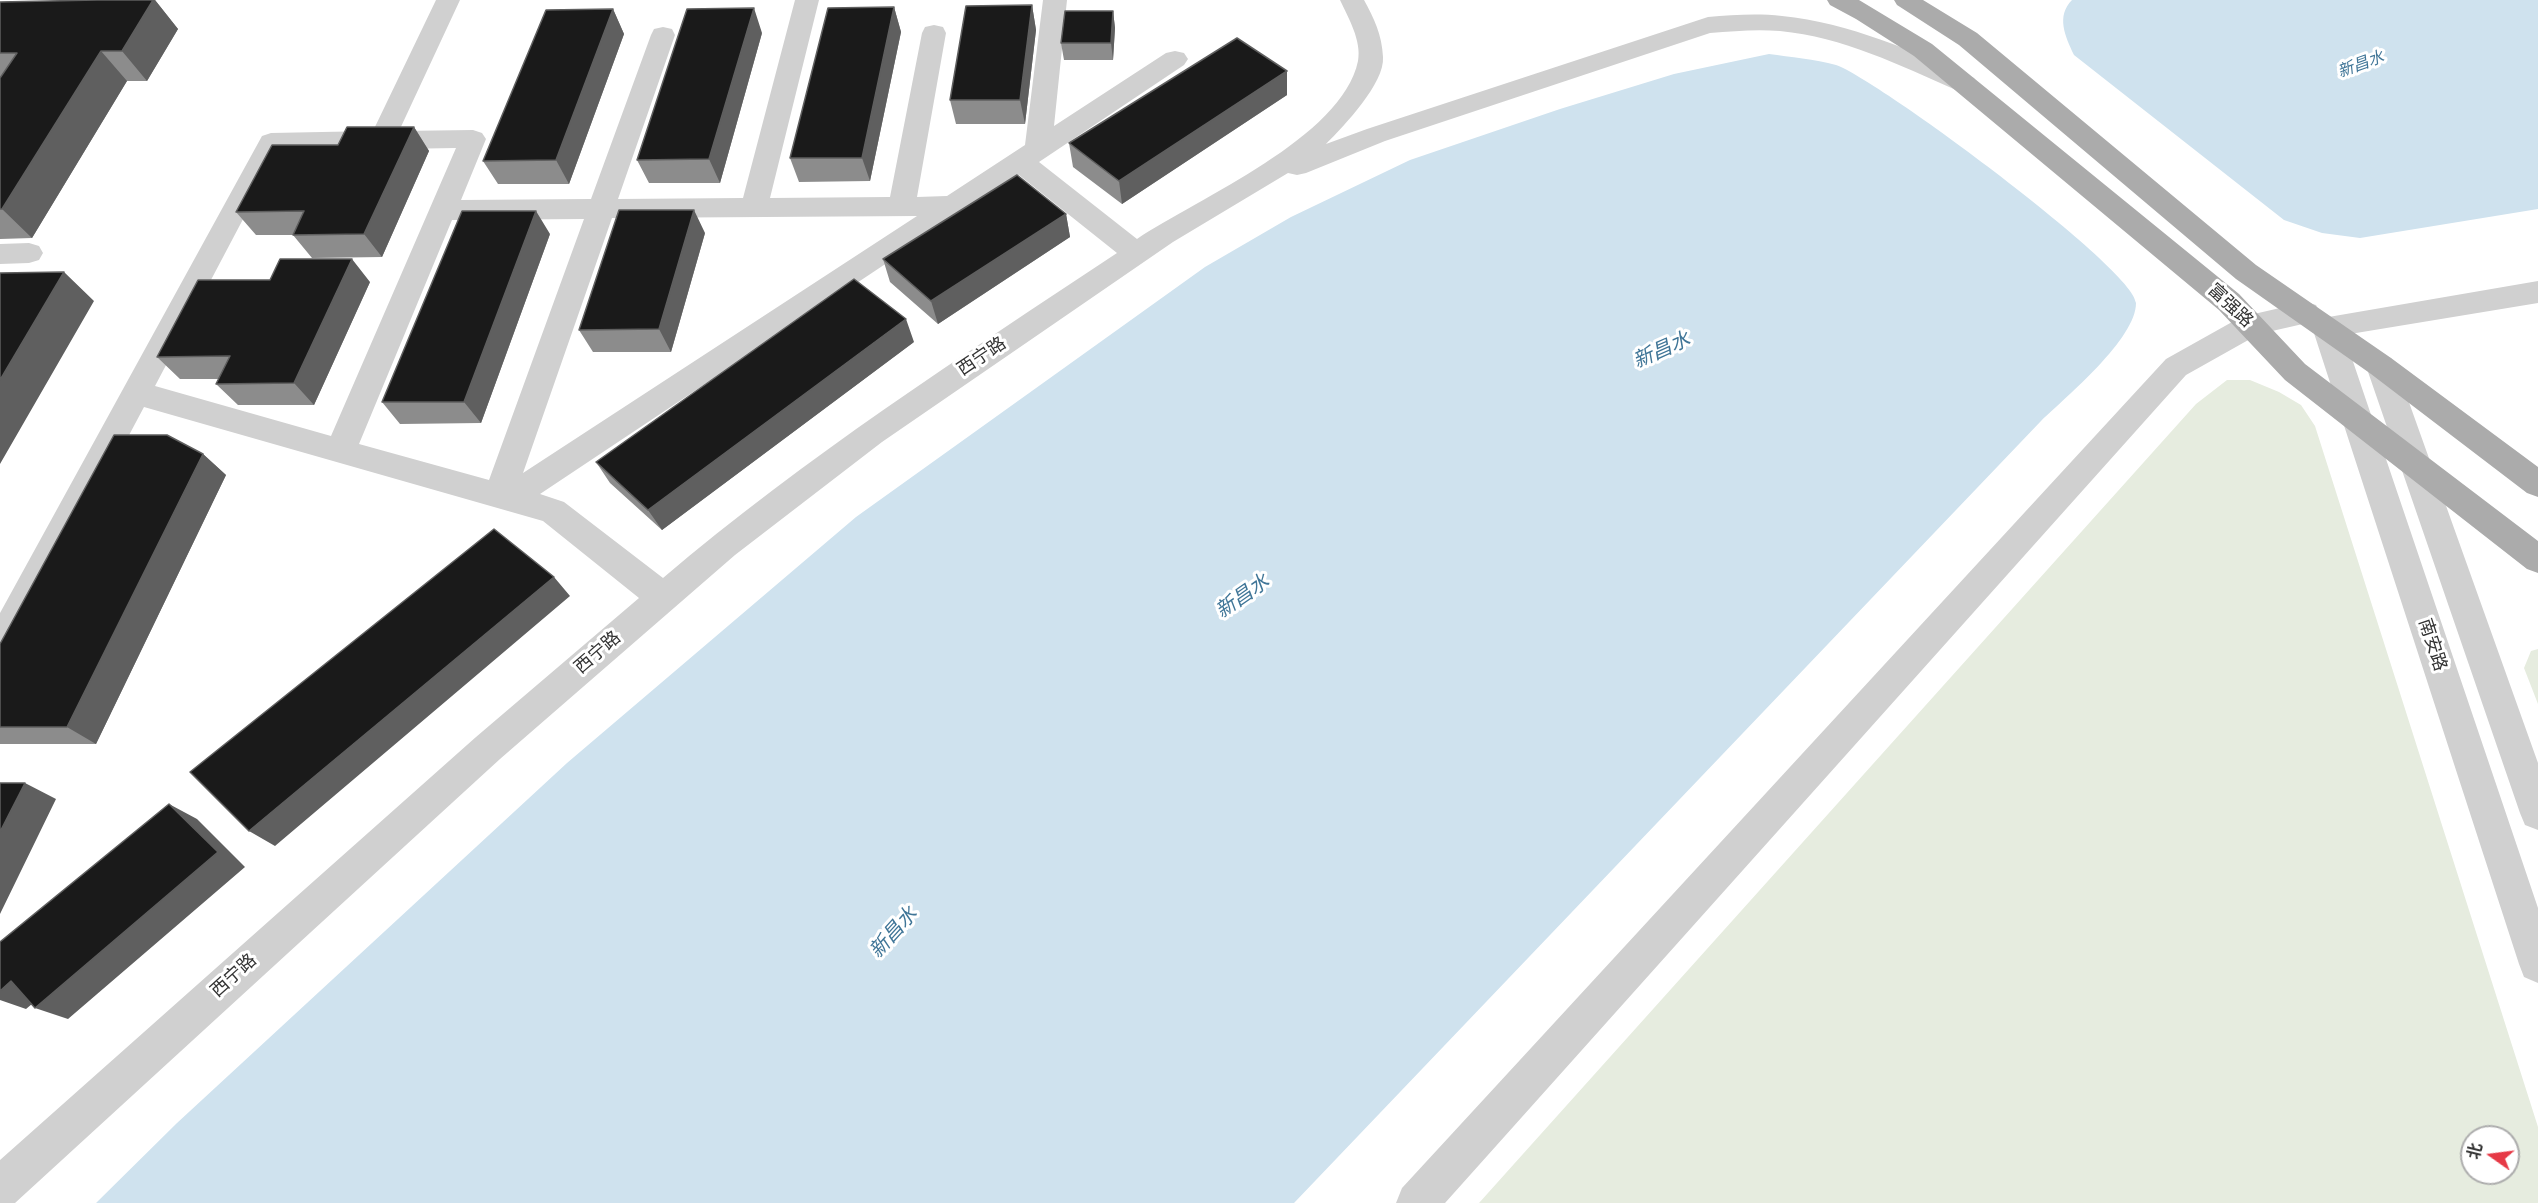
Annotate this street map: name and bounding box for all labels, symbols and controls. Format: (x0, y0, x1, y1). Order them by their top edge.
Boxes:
water label: 新昌水 (2335, 48, 2387, 82)
street label: 富强路 (2203, 280, 2257, 332)
water label: 新昌水 (1630, 328, 1694, 374)
street label: 西宁路 (954, 333, 1010, 381)
water label: 新昌水 (1212, 570, 1274, 624)
street label: 南安路 (2413, 616, 2451, 674)
street label: 西宁路 (571, 627, 625, 679)
water label: 新昌水 (865, 903, 923, 963)
street label: 西宁路 (207, 950, 261, 1002)
north arrow (2460, 1125, 2520, 1185)
text: 北 (2462, 1141, 2487, 1162)

